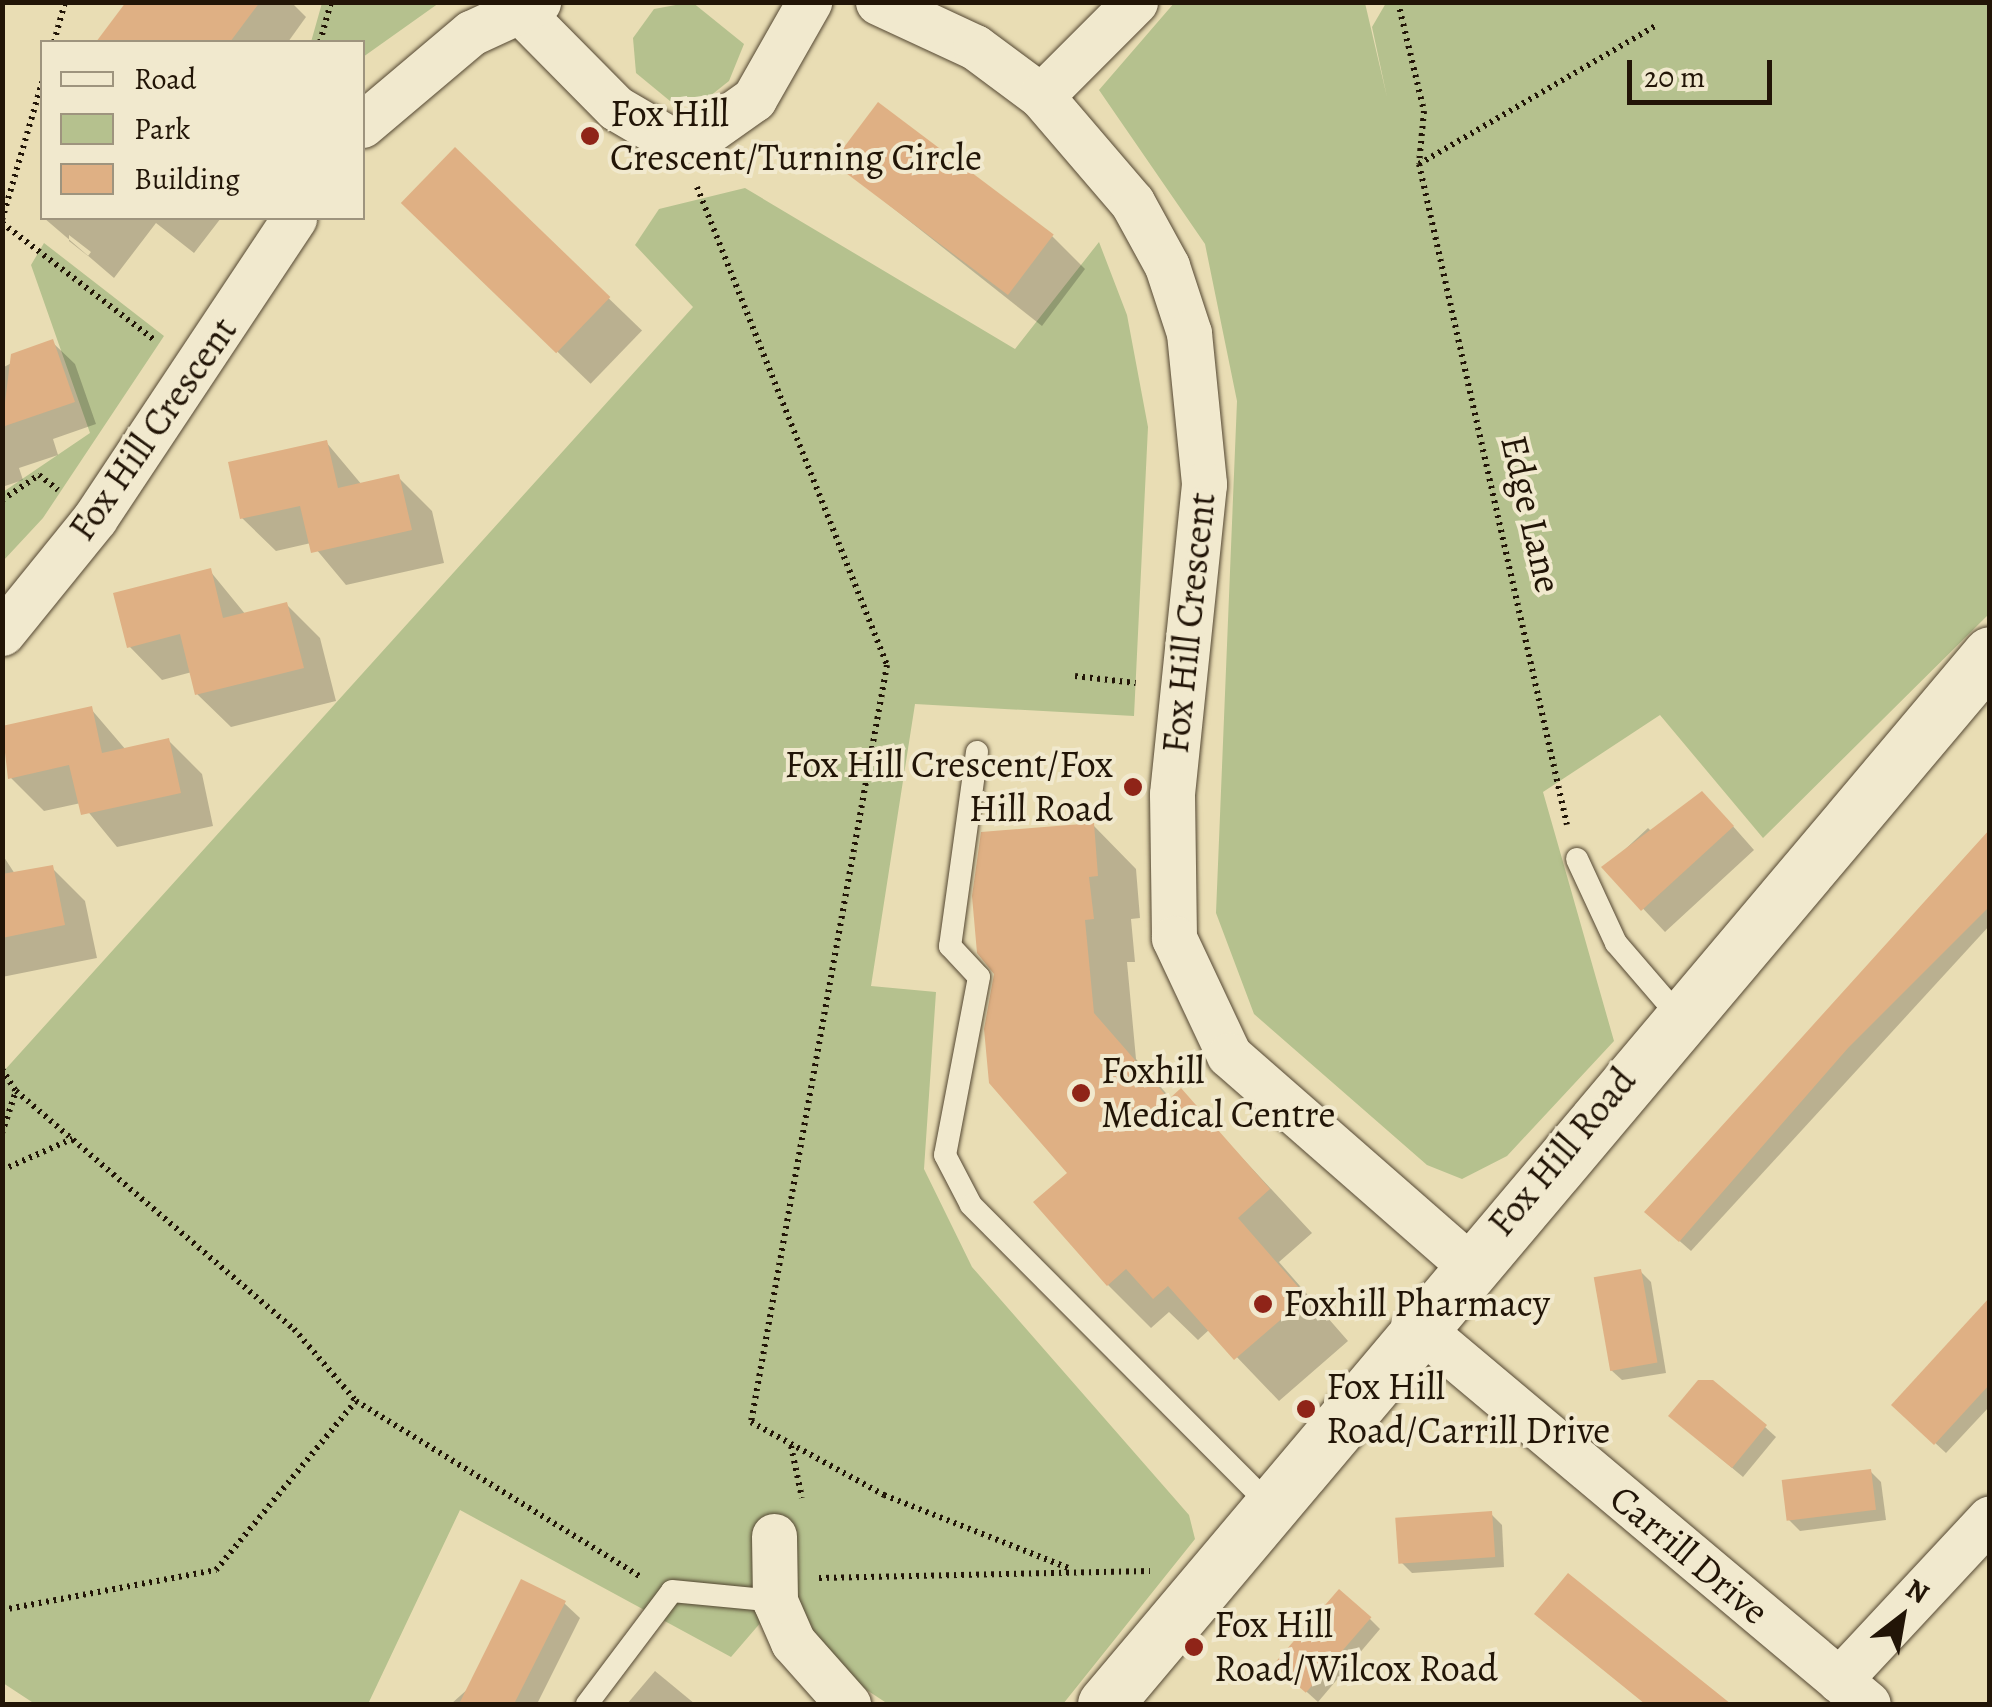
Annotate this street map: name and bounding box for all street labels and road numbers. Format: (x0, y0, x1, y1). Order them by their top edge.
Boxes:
street label: Fox Hill Crescent (59, 309, 247, 549)
street label: Edge Lane (1491, 431, 1571, 597)
street label: Fox Hill Crescent (1153, 490, 1225, 756)
street label: Fox Hill Road (1478, 1059, 1646, 1245)
street label: Carrill Drive (1601, 1476, 1777, 1634)

